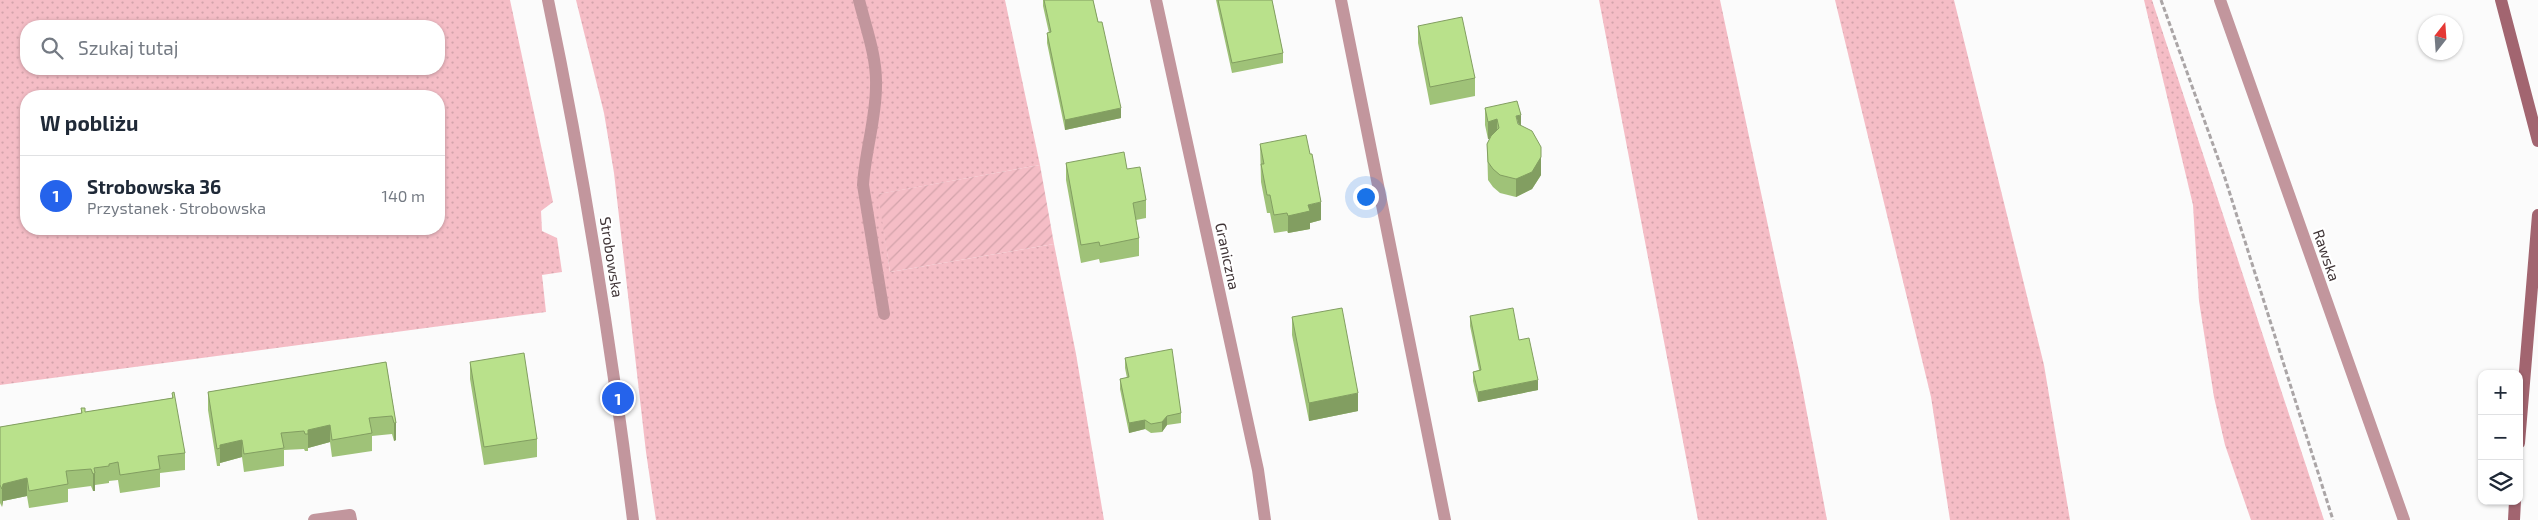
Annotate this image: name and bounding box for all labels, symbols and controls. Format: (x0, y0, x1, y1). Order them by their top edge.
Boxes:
north arrow (2418, 15, 2463, 60)
search box (20, 20, 445, 75)
icon: search (38, 34, 66, 62)
text: Szukaj tutaj (78, 36, 178, 59)
text: W pobliżu (40, 110, 139, 135)
text: Strobowska 36 (87, 175, 221, 198)
your location (1353, 184, 1379, 210)
text: 1 (53, 186, 59, 205)
text: 140 m (382, 186, 425, 205)
text: Przystanek · Strobowska (87, 198, 266, 217)
street label: Strobowska (597, 215, 627, 299)
street label: Graniczna (1212, 221, 1244, 291)
street label: Rawska (2310, 227, 2344, 283)
map controls (2478, 370, 2523, 505)
button: + (2478, 370, 2523, 415)
pin: 1 (602, 379, 634, 417)
button: − (2478, 415, 2523, 460)
button: layers (2478, 460, 2523, 505)

